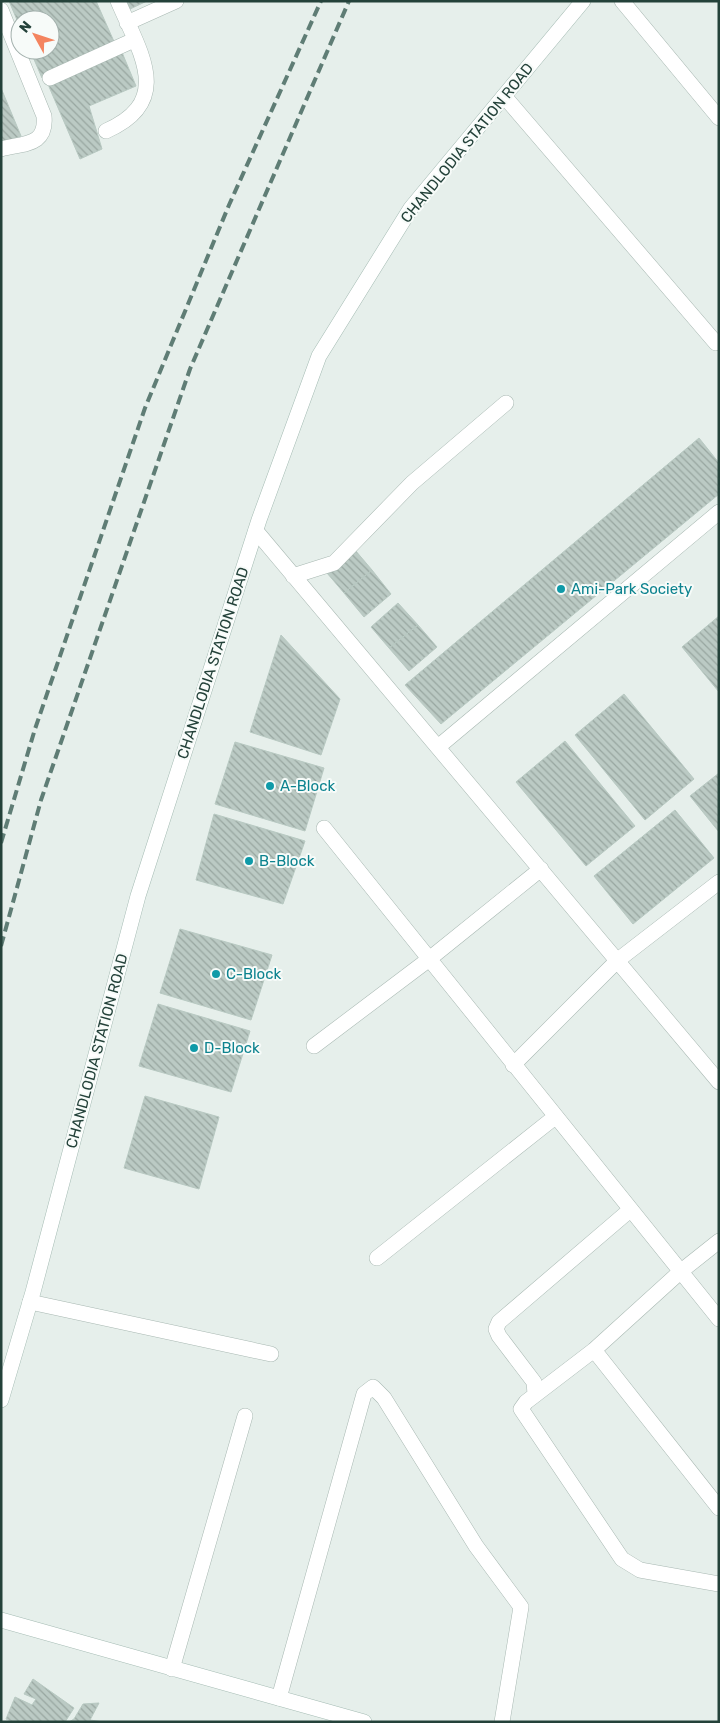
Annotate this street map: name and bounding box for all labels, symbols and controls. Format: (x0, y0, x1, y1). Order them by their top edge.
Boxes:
north arrow (10, 10, 60, 60)
text: N (16, 18, 35, 36)
street label: CHANDLODIA STATION ROAD (397, 59, 537, 227)
street label: CHANDLODIA STATION ROAD (173, 565, 253, 761)
place label: Ami-Park Society (571, 580, 692, 598)
marker: Ami-Park Society (555, 583, 567, 595)
place label: A-Block (280, 777, 335, 795)
marker: A-Block (264, 780, 276, 792)
place label: B-Block (259, 852, 315, 870)
marker: B-Block (243, 855, 255, 867)
street label: CHANDLODIA STATION ROAD (62, 952, 132, 1150)
place label: C-Block (226, 965, 282, 983)
marker: C-Block (210, 968, 222, 980)
place label: D-Block (204, 1039, 260, 1057)
marker: D-Block (188, 1042, 200, 1054)

